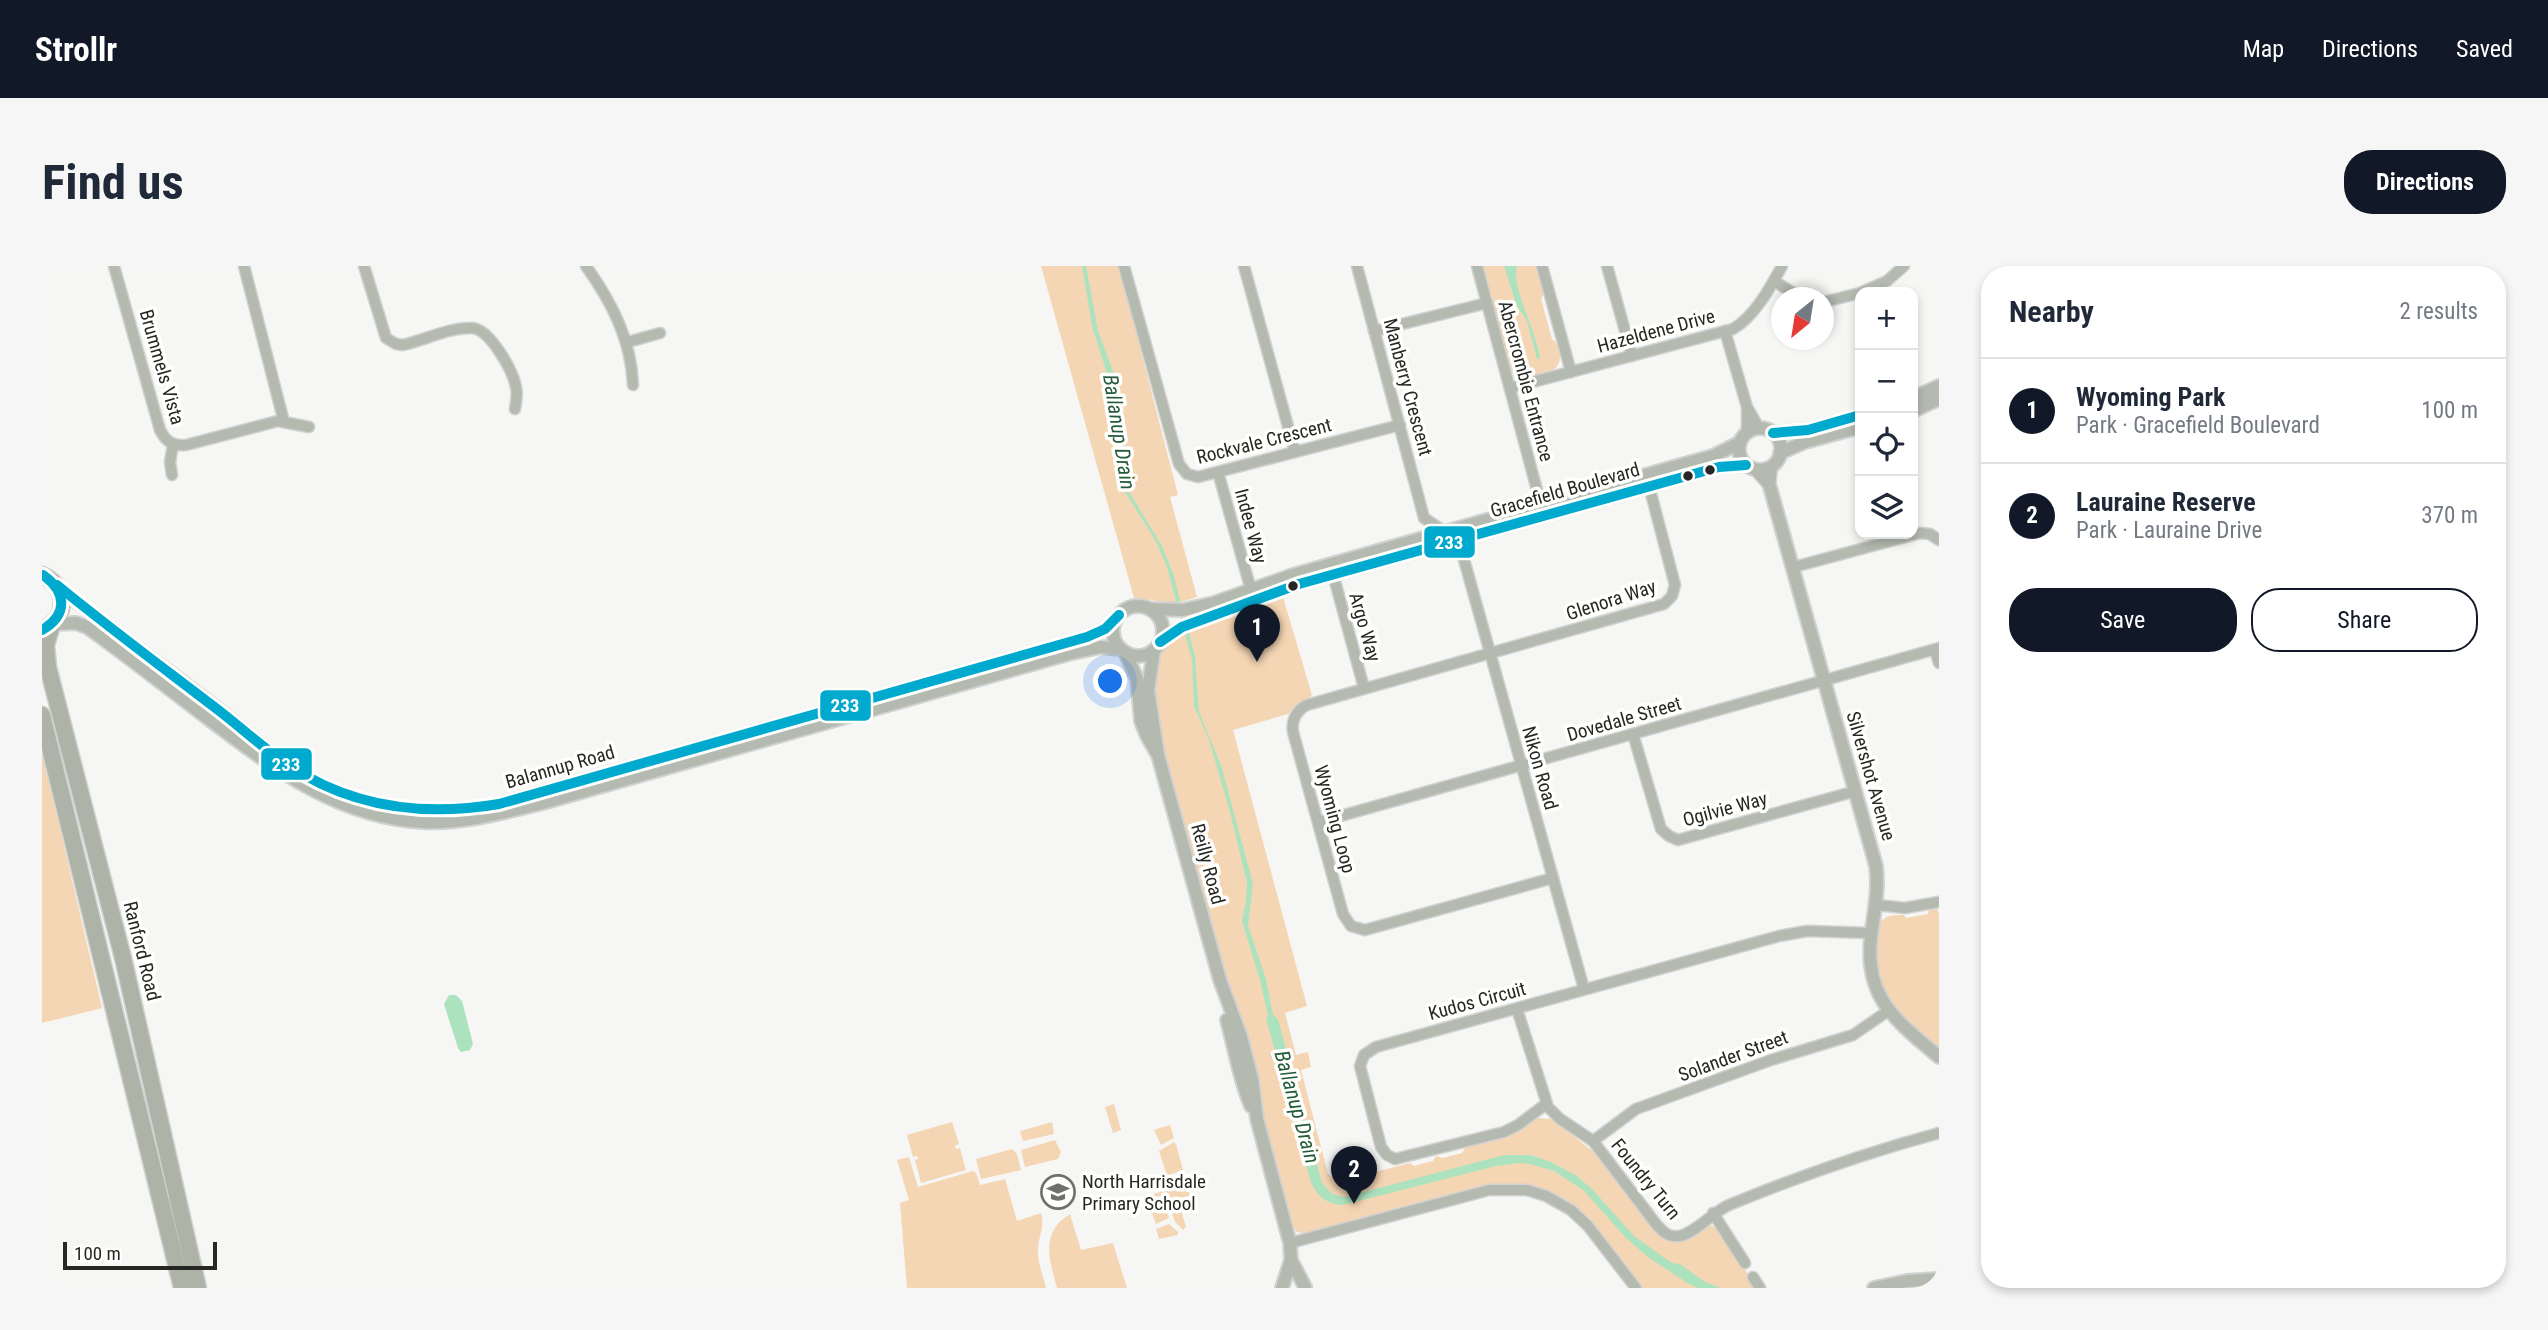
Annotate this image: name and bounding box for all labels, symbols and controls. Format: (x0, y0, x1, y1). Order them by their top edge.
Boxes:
text: Strollr (35, 30, 117, 69)
text: Map (2243, 35, 2284, 63)
text: Directions (2322, 35, 2418, 63)
text: Saved (2456, 35, 2513, 63)
button: Directions (2344, 150, 2506, 214)
text: Find us (42, 154, 184, 211)
north arrow (1771, 287, 1834, 350)
map controls (1855, 287, 1918, 539)
button: + (1855, 287, 1918, 350)
text: Nearby (2009, 294, 2094, 329)
street label: Abercrombie Entrance (1493, 298, 1559, 464)
text: 2 results (2400, 298, 2478, 325)
street label: Hazeldene Drive (1595, 304, 1718, 358)
street label: Brummels Vista (135, 307, 189, 427)
street label: Manberry Crescent (1379, 316, 1437, 458)
button: − (1855, 350, 1918, 413)
water label: Ballanup Drain (1098, 373, 1140, 491)
text: Wyoming Park (2076, 382, 2225, 412)
text: 1 (2026, 397, 2038, 424)
text: 100 m (2421, 397, 2478, 424)
text: Park · Gracefield Boulevard (2076, 412, 2320, 439)
street label: Rockvale Crescent (1194, 413, 1334, 469)
button: locate (1855, 413, 1918, 476)
street label: Gracefield Boulevard (1488, 458, 1642, 522)
unlabelled marker (1703, 463, 1717, 477)
unlabelled marker (1681, 469, 1695, 483)
button: layers (1855, 476, 1918, 539)
street label: Indee Way (1230, 486, 1272, 566)
text: Lauraine Reserve (2076, 487, 2256, 517)
text: 2 (2026, 502, 2038, 529)
text: 370 m (2421, 502, 2478, 529)
text: Park · Lauraine Drive (2076, 517, 2262, 544)
line badge: 233 (1423, 525, 1476, 559)
text: 233 (1435, 531, 1463, 554)
street label: Glenora Way (1563, 575, 1659, 625)
unlabelled marker (1286, 579, 1300, 593)
button: Save (2009, 588, 2237, 652)
button: Share (2251, 588, 2478, 652)
street label: Argo Way (1344, 590, 1386, 664)
pin: 1 (1234, 604, 1280, 662)
your location (1093, 664, 1127, 698)
line badge: 233 (819, 689, 872, 722)
street label: Dovedale Street (1564, 692, 1684, 746)
text: 233 (831, 694, 859, 717)
street label: Silvershot Avenue (1842, 709, 1900, 843)
street label: Nikon Road (1517, 724, 1563, 812)
street label: Balannup Road (503, 740, 617, 794)
line badge: 233 (260, 747, 313, 781)
text: 233 (272, 753, 300, 776)
street label: Wyoming Loop (1310, 762, 1360, 876)
street label: Ogilvie Way (1680, 787, 1770, 831)
street label: Reilly Road (1186, 821, 1230, 907)
street label: Ranford Road (119, 899, 165, 1003)
street label: Kudos Circuit (1426, 977, 1528, 1025)
street label: Solander Street (1675, 1026, 1791, 1086)
water label: Ballanup Drain (1269, 1048, 1325, 1166)
street label: Foundry Turn (1606, 1134, 1686, 1224)
pin: 2 (1331, 1146, 1377, 1204)
place label: North Harrisdale Primary School (1082, 1170, 1206, 1215)
school or university icon: North Harrisdale Primary School (1039, 1173, 1077, 1211)
scale bar (63, 1239, 217, 1271)
text: 100 m (74, 1242, 121, 1265)

